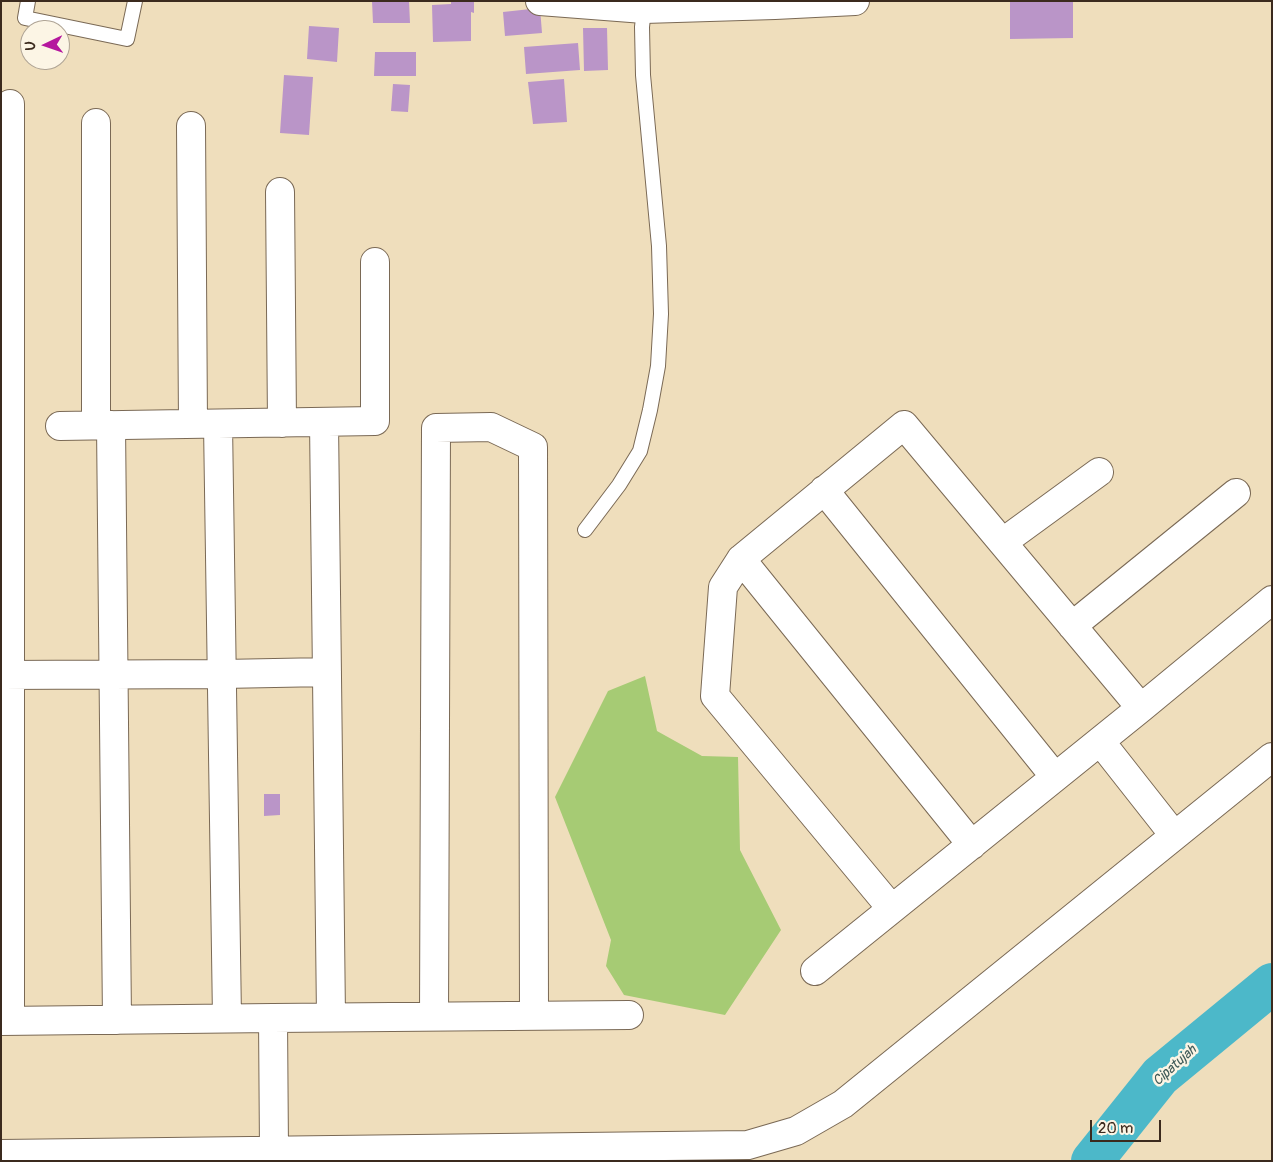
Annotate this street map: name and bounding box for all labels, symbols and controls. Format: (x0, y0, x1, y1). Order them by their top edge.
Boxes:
north arrow (20, 20, 70, 70)
text: U (22, 41, 39, 51)
water label: Cipatujah (1150, 1042, 1200, 1090)
scale bar (1093, 1110, 1164, 1142)
text: 20 m (1098, 1119, 1133, 1138)

